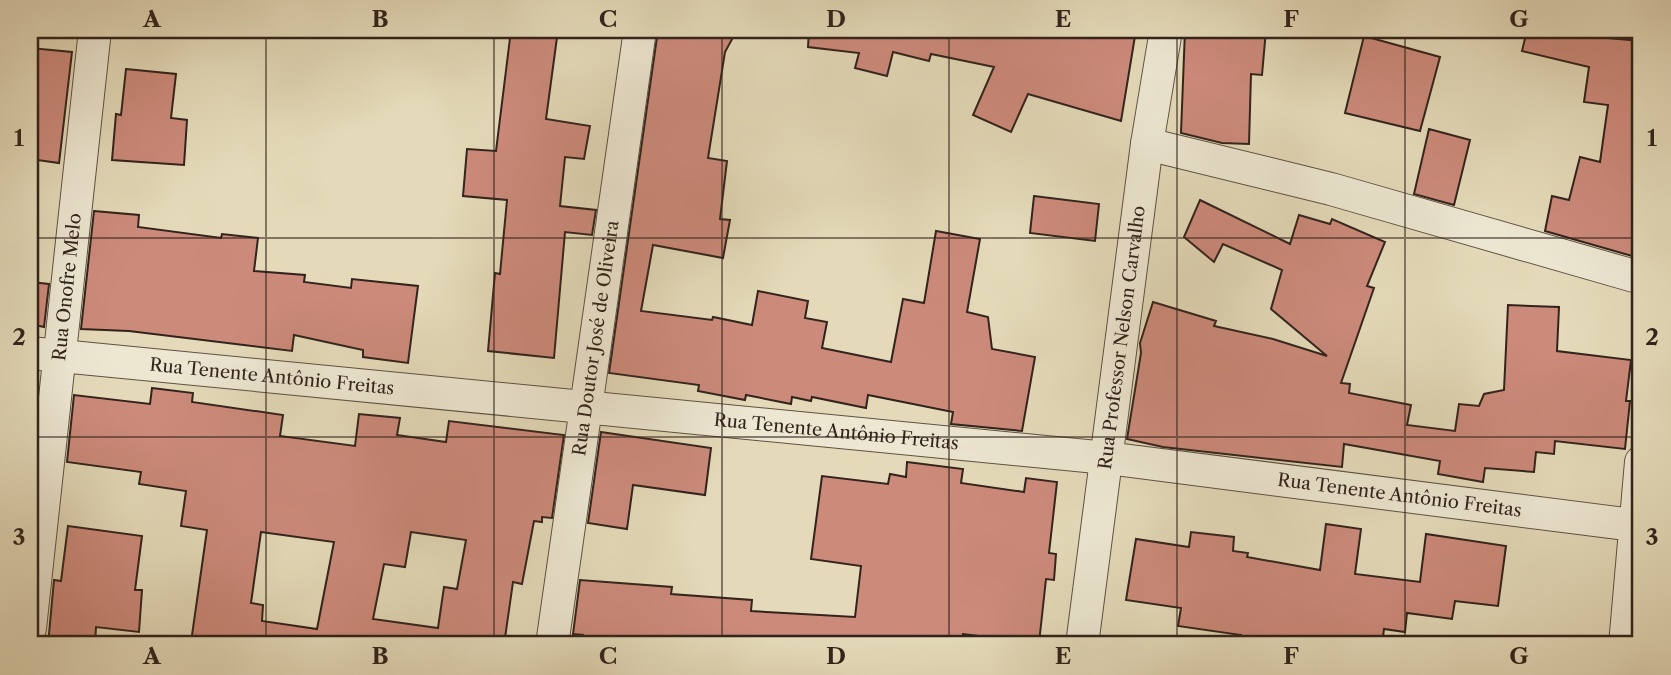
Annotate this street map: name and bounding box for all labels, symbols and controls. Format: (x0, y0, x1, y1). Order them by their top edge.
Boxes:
text: A (142, 5, 162, 33)
text: B (371, 5, 389, 33)
text: C (599, 5, 617, 33)
text: D (826, 5, 846, 33)
text: E (1055, 5, 1071, 33)
text: F (1283, 5, 1299, 33)
text: G (1509, 5, 1529, 33)
text: 1 (14, 124, 25, 152)
text: 1 (1647, 124, 1658, 152)
street label: Rua Professor Nelson Carvalho (1094, 204, 1150, 471)
street label: Rua Onofre Melo (48, 212, 86, 362)
street label: Rua Doutor José de Oliveira (568, 218, 624, 457)
text: 2 (12, 323, 26, 351)
text: 2 (1645, 323, 1659, 351)
street label: Rua Tenente Antônio Freitas (148, 354, 395, 399)
street label: Rua Tenente Antônio Freitas (713, 409, 960, 454)
street label: Rua Tenente Antônio Freitas (1276, 469, 1523, 522)
text: 3 (13, 523, 26, 551)
text: 3 (1646, 523, 1659, 551)
text: A (142, 642, 162, 670)
text: B (371, 642, 389, 670)
text: C (599, 642, 617, 670)
text: D (826, 642, 846, 670)
text: E (1055, 642, 1071, 670)
text: F (1283, 642, 1299, 670)
text: G (1509, 642, 1529, 670)

